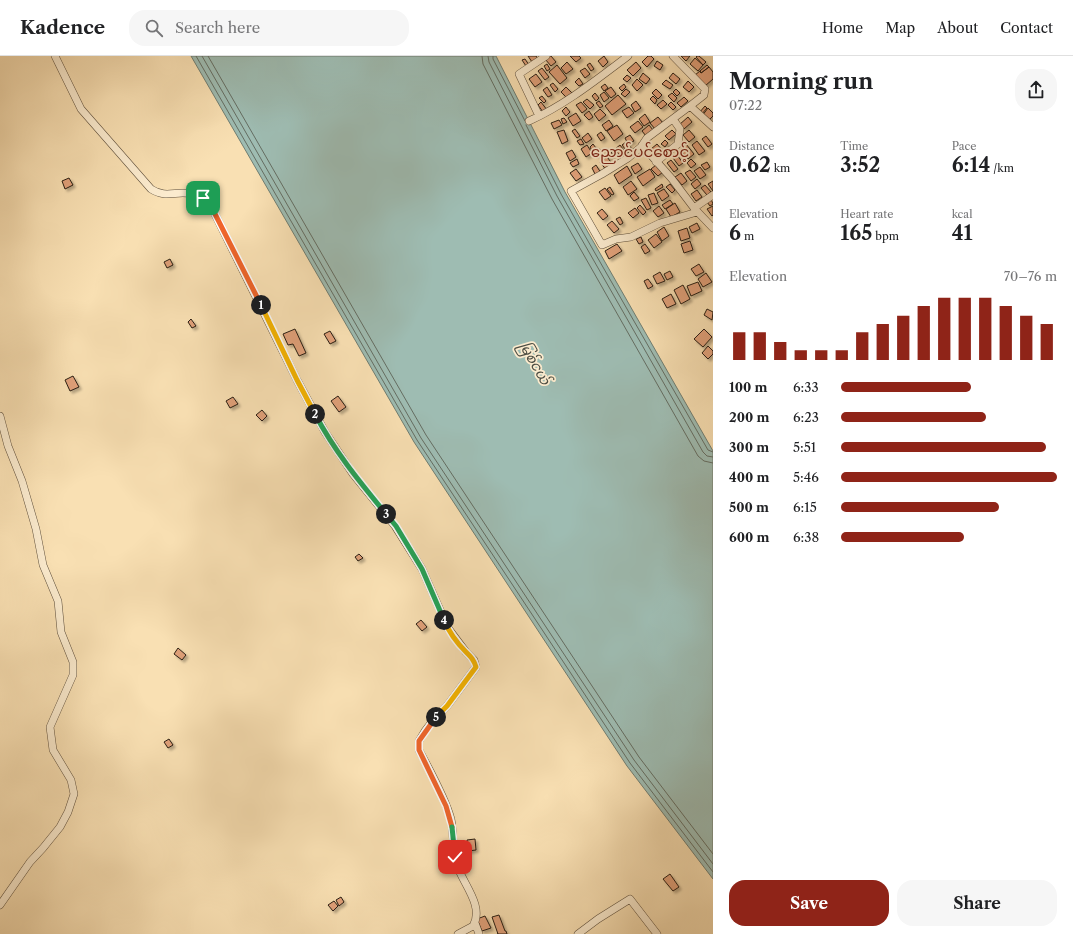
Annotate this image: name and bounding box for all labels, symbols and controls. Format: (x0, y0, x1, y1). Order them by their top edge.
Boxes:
search box (129, 10, 409, 46)
text: Kadence (20, 16, 105, 39)
icon: search (143, 17, 165, 39)
text: Search here (175, 18, 260, 37)
text: Home (822, 19, 863, 37)
text: Map (885, 19, 915, 37)
text: About (937, 19, 978, 37)
text: Contact (1000, 19, 1053, 37)
text: Morning run (729, 68, 873, 95)
button: share (1015, 69, 1057, 111)
text: 07:22 (729, 97, 762, 113)
text: Distance (729, 139, 775, 153)
text: Time (840, 139, 868, 153)
text: Pace (952, 139, 977, 153)
district label: ညောင်ပင်စောင့် (591, 142, 689, 164)
text: 0.62 (729, 153, 771, 177)
text: 3:52 (840, 153, 880, 177)
text: 6:14 (952, 153, 990, 177)
text: km (771, 161, 790, 175)
text: /km (990, 161, 1014, 175)
pin (186, 181, 220, 215)
icon: arrive (192, 187, 214, 209)
text: Elevation (729, 207, 778, 221)
text: Heart rate (840, 207, 893, 221)
text: kcal (952, 207, 972, 221)
text: 6 (729, 221, 741, 245)
text: 165 (840, 221, 872, 245)
text: 41 (952, 221, 973, 245)
text: m (741, 229, 754, 243)
text: bpm (872, 229, 899, 243)
text: Elevation (729, 268, 787, 284)
text: 70–76 m (1004, 268, 1057, 284)
pin: 1 (251, 295, 271, 315)
text: 1 (259, 298, 263, 312)
water label: မြစ်ငယ် (513, 338, 556, 391)
text: 100 m (729, 379, 768, 395)
text: 6:33 (793, 379, 819, 395)
pin: 2 (305, 404, 325, 424)
text: 2 (312, 407, 318, 421)
text: 200 m (729, 409, 769, 425)
text: 6:23 (793, 409, 819, 425)
text: 300 m (729, 439, 769, 455)
text: 5:51 (793, 439, 816, 455)
text: 400 m (729, 469, 769, 485)
text: 5:46 (793, 469, 819, 485)
text: 500 m (729, 499, 769, 515)
text: 6:15 (793, 499, 817, 515)
pin: 3 (376, 504, 396, 524)
text: 3 (383, 507, 389, 521)
text: 600 m (729, 529, 770, 545)
text: 6:38 (793, 529, 819, 545)
pin: 4 (434, 610, 454, 630)
text: 4 (441, 613, 447, 627)
pin: 5 (426, 707, 446, 727)
text: 5 (433, 710, 439, 724)
pin (438, 840, 472, 874)
icon: check (444, 846, 466, 868)
button: Save (729, 880, 889, 926)
button: Share (897, 880, 1057, 926)

